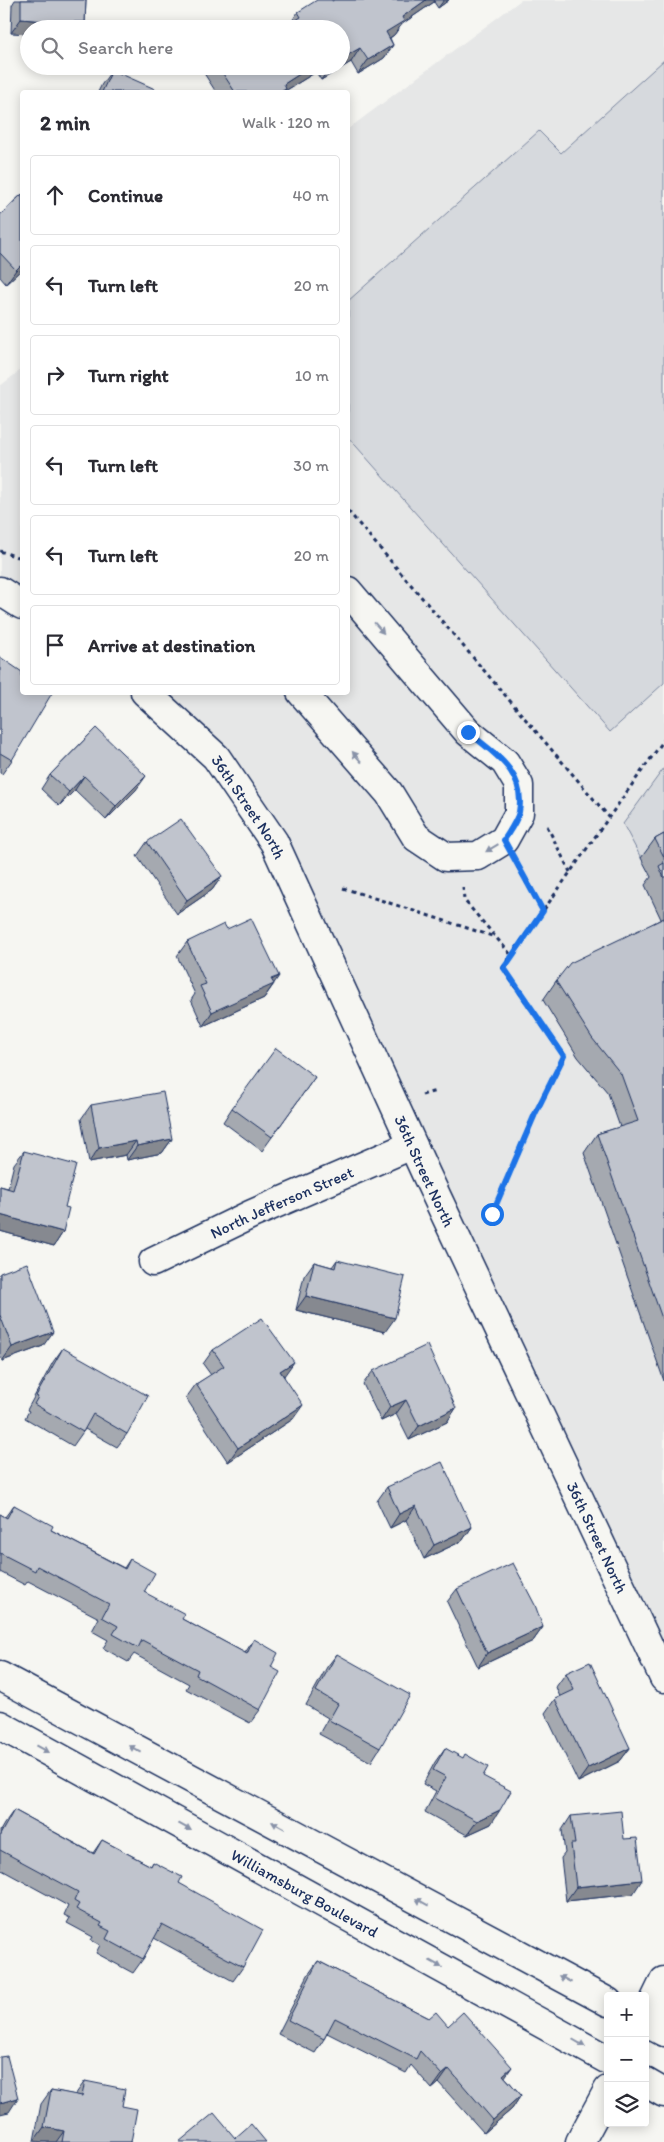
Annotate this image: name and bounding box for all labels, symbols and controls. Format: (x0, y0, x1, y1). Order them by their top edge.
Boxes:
search box (20, 20, 350, 75)
icon: search (38, 34, 66, 62)
text: Search here (78, 36, 173, 59)
text: 2 min (40, 110, 90, 135)
text: Walk · 120 m (242, 113, 330, 132)
icon: ahead (41, 181, 69, 209)
text: Continue (88, 184, 163, 207)
text: 40 m (292, 186, 329, 205)
icon: left (41, 271, 69, 299)
text: Turn left (88, 274, 158, 297)
text: 20 m (294, 276, 329, 295)
icon: right (41, 361, 69, 389)
text: Turn right (88, 364, 169, 387)
text: 10 m (295, 366, 329, 385)
icon: left (41, 451, 69, 479)
text: Turn left (88, 454, 158, 477)
text: 30 m (293, 456, 329, 475)
icon: left (41, 541, 69, 569)
text: Turn left (88, 544, 158, 567)
text: 20 m (294, 546, 329, 565)
one-way arrow (374, 621, 385, 634)
icon: arrive (41, 631, 69, 659)
text: Arrive at destination (88, 634, 255, 657)
route end (457, 721, 480, 744)
one-way arrow (352, 750, 363, 763)
street label: 36th Street North (207, 751, 289, 862)
one-way arrow (485, 843, 498, 852)
street label: 36th Street North (390, 1112, 459, 1230)
street label: North Jefferson Street (207, 1162, 356, 1243)
route start (481, 1203, 504, 1226)
street label: 36th Street North (563, 1479, 631, 1596)
one-way arrow (36, 1744, 49, 1753)
one-way arrow (128, 1745, 142, 1753)
one-way arrow (272, 1821, 285, 1830)
one-way arrow (178, 1823, 193, 1831)
street label: Williamsburg Boulevard (228, 1845, 382, 1942)
one-way arrow (414, 1898, 429, 1906)
one-way arrow (430, 1960, 443, 1969)
one-way arrow (558, 1975, 572, 1983)
map controls (604, 1992, 649, 2127)
button: + (604, 1992, 649, 2037)
button: − (604, 2037, 649, 2082)
one-way arrow (572, 2038, 585, 2047)
button: layers (604, 2082, 649, 2127)

